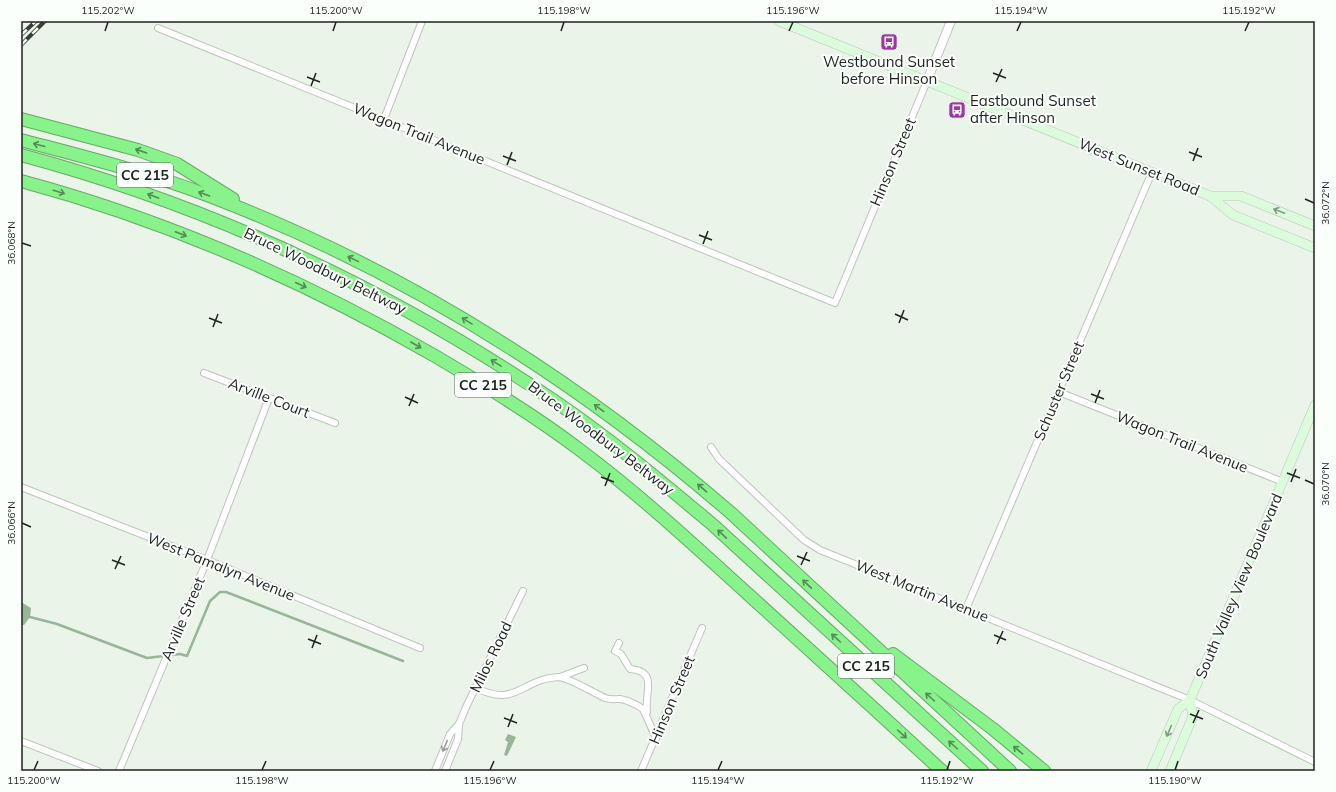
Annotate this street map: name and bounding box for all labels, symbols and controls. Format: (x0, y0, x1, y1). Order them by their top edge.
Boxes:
text: 115.202°W (81, 4, 135, 17)
text: 115.200°W (309, 4, 363, 17)
text: 115.198°W (537, 4, 591, 17)
text: 115.196°W (766, 4, 820, 17)
text: 115.194°W (994, 4, 1048, 17)
text: 115.192°W (1222, 4, 1276, 17)
bus stop icon: Westbound Sunset before Hinson (879, 32, 899, 52)
place label: Westbound Sunset before Hinson (823, 52, 955, 88)
place label: Eastbound Sunset after Hinson (970, 91, 1096, 127)
street label: Wagon Trail Avenue (350, 98, 488, 169)
bus stop icon: Eastbound Sunset after Hinson (947, 100, 967, 120)
street label: Hinson Street (865, 115, 920, 209)
street label: West Sunset Road (1076, 134, 1202, 199)
one-way arrow (33, 140, 46, 148)
one-way arrow (134, 147, 147, 154)
road number: CC 215 (117, 163, 173, 187)
text: 36.072°N (1319, 181, 1332, 225)
one-way arrow (52, 188, 64, 196)
one-way arrow (198, 190, 211, 197)
one-way arrow (147, 192, 160, 199)
one-way arrow (1273, 207, 1285, 215)
text: 36.068°N (5, 221, 18, 265)
street label: Bruce Woodbury Beltway (241, 223, 409, 318)
one-way arrow (175, 231, 187, 239)
one-way arrow (347, 255, 359, 262)
one-way arrow (295, 282, 307, 289)
one-way arrow (461, 317, 473, 325)
street label: Schuster Street (1029, 338, 1088, 443)
one-way arrow (410, 342, 422, 350)
one-way arrow (491, 359, 502, 367)
street label: Arville Court (226, 373, 313, 422)
road number: CC 215 (455, 373, 511, 397)
street label: Bruce Woodbury Beltway (524, 376, 678, 499)
one-way arrow (594, 404, 605, 412)
street label: Wagon Trail Avenue (1113, 406, 1251, 477)
text: 36.070°N (1319, 462, 1332, 506)
one-way arrow (696, 483, 707, 492)
street label: South Valley View Boulevard (1191, 490, 1286, 681)
text: 36.066°N (5, 501, 18, 545)
street label: West Pamalyn Avenue (145, 528, 298, 605)
one-way arrow (717, 529, 727, 538)
street label: West Martin Avenue (853, 555, 992, 626)
street label: Arville Street (156, 574, 209, 664)
one-way arrow (802, 579, 812, 589)
street label: Milos Road (465, 618, 516, 695)
one-way arrow (831, 633, 841, 643)
street label: Hinson Street (644, 653, 699, 747)
road number: CC 215 (838, 654, 894, 678)
one-way arrow (925, 693, 935, 702)
one-way arrow (1164, 725, 1172, 737)
one-way arrow (896, 729, 906, 738)
one-way arrow (441, 740, 448, 752)
one-way arrow (948, 740, 958, 749)
one-way arrow (1013, 745, 1024, 754)
text: 115.200°W (7, 774, 61, 787)
text: 115.198°W (235, 774, 289, 787)
text: 115.196°W (463, 774, 517, 787)
text: 115.194°W (691, 774, 745, 787)
text: 115.192°W (920, 774, 974, 787)
text: 115.190°W (1148, 774, 1202, 787)

